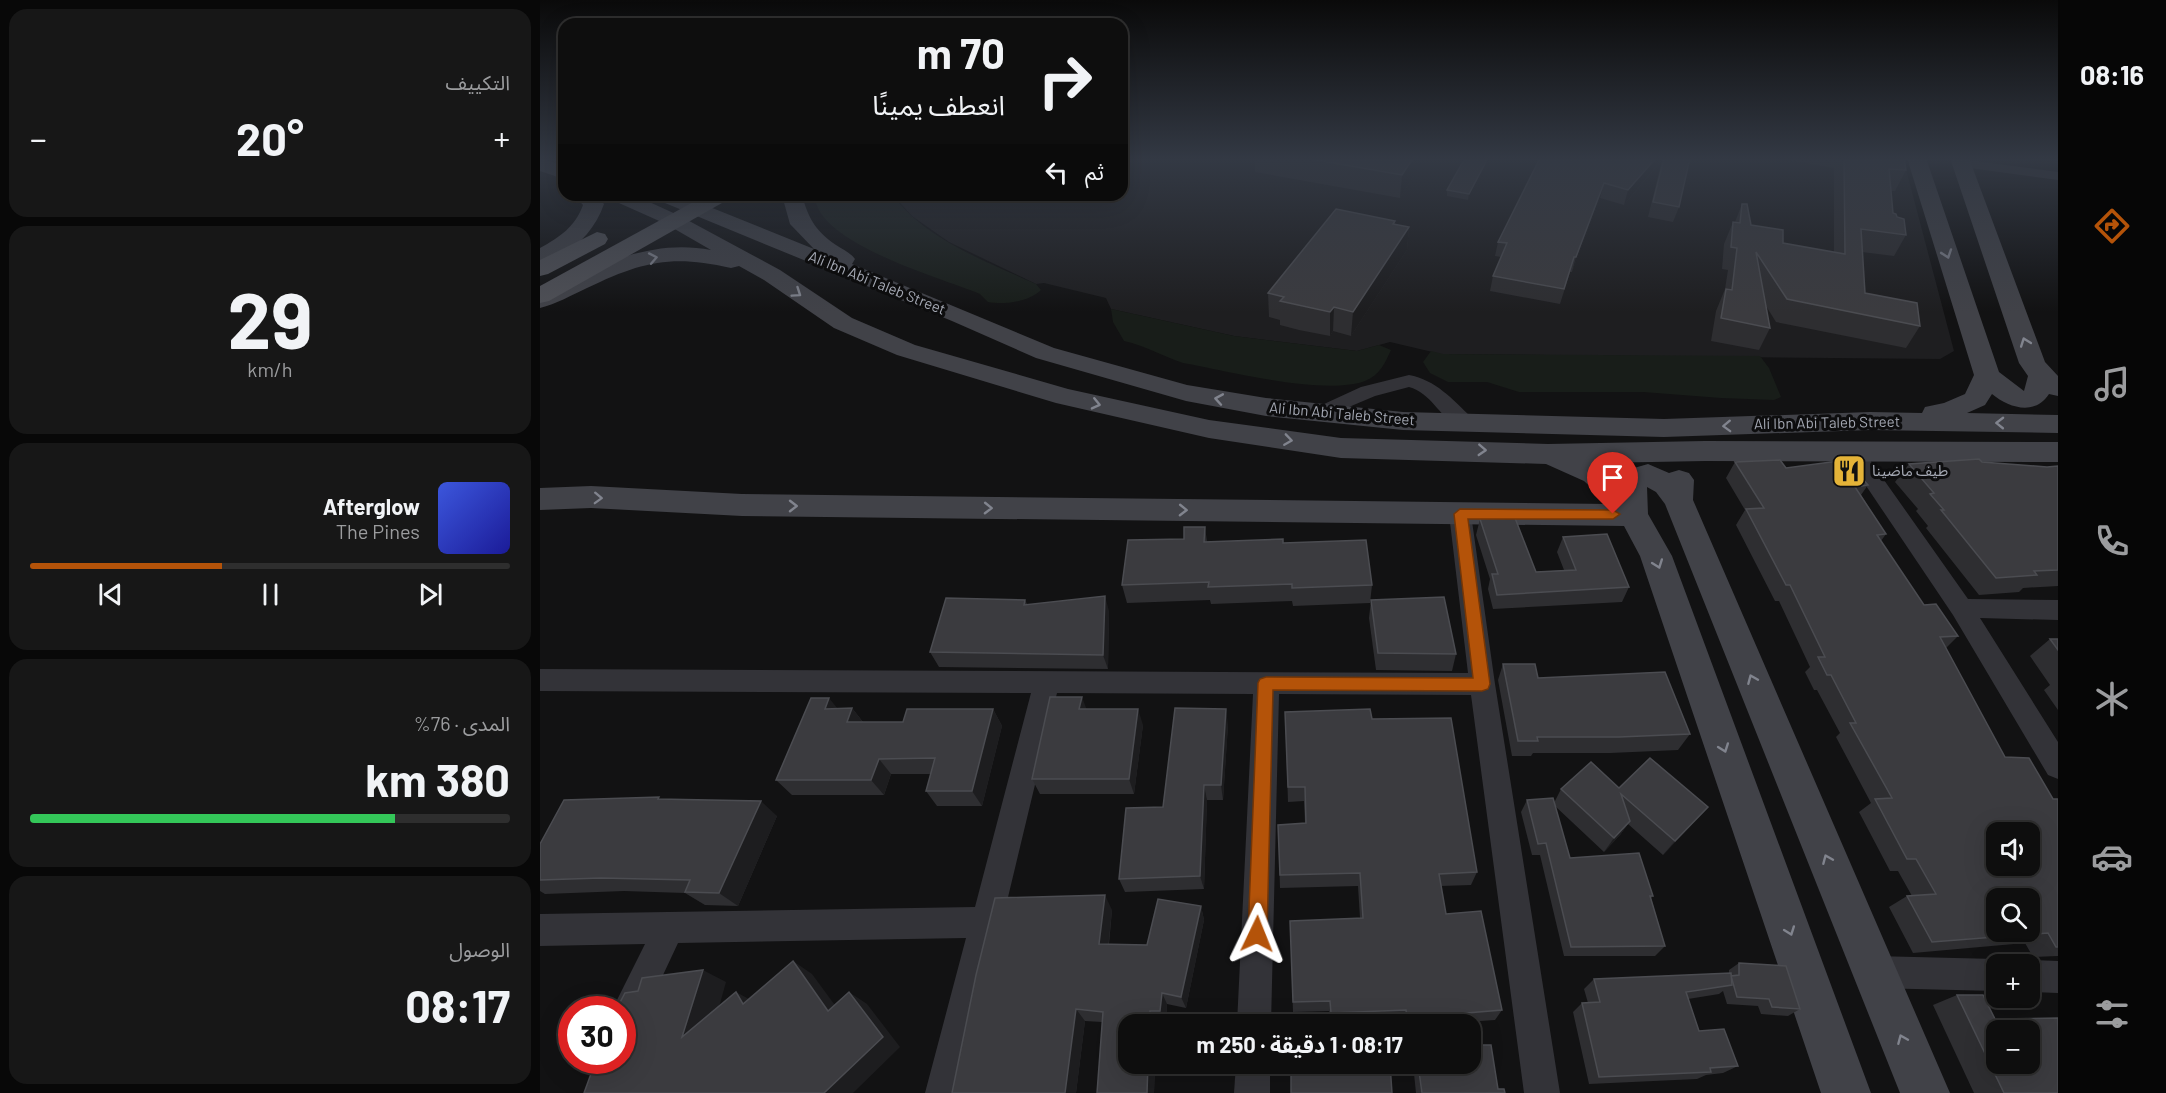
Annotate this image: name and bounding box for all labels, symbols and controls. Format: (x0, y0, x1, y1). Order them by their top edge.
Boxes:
text: 70 m (917, 27, 1005, 77)
icon: right (1026, 42, 1104, 120)
text: 08:16 (2080, 58, 2144, 90)
text: التكييف (446, 70, 510, 94)
text: انعطف يمينًا (872, 88, 1005, 120)
text: 20° (236, 111, 304, 165)
text: − (30, 118, 47, 158)
text: + (494, 118, 510, 158)
icon: left (1040, 156, 1073, 189)
text: ثم (1085, 158, 1104, 184)
icon: directions (2091, 205, 2133, 247)
street label: Ali Ibn Abi Taleb Street (806, 246, 949, 318)
one-way arrow (1939, 248, 1952, 259)
one-way arrow (648, 252, 658, 265)
text: 29 (227, 271, 313, 365)
one-way arrow (791, 285, 802, 296)
one-way arrow (2019, 337, 2032, 348)
text: km/h (247, 357, 293, 381)
icon: music (2091, 363, 2133, 405)
one-way arrow (1214, 393, 1224, 405)
one-way arrow (1091, 397, 1101, 410)
street label: Ali Ibn Abi Taleb Street (1268, 398, 1416, 428)
street label: Ali Ibn Abi Taleb Street (1754, 412, 1900, 432)
one-way arrow (1995, 417, 2004, 429)
one-way arrow (1723, 420, 1732, 432)
one-way arrow (1283, 434, 1292, 446)
one-way arrow (1478, 444, 1487, 457)
pin (1587, 452, 1638, 514)
restaurant icon: طيف ماضينا (1831, 453, 1867, 489)
icon: arrive (1596, 461, 1629, 494)
place label: طيف ماضينا (1872, 461, 1948, 479)
one-way arrow (594, 491, 603, 504)
text: Afterglow (323, 493, 420, 519)
one-way arrow (789, 500, 798, 512)
one-way arrow (984, 502, 993, 514)
one-way arrow (1179, 504, 1188, 516)
text: The Pines (336, 519, 420, 543)
icon: phone (2091, 520, 2133, 562)
one-way arrow (1651, 558, 1664, 569)
icon: previous (94, 578, 127, 611)
icon: pause (254, 578, 287, 611)
icon: next (414, 578, 447, 611)
one-way arrow (1747, 674, 1759, 685)
icon: climate (2091, 678, 2133, 720)
text: المدى · 76% (414, 711, 510, 735)
one-way arrow (1717, 742, 1730, 753)
text: 380 km (365, 752, 510, 806)
map controls (1986, 822, 2040, 1074)
button: sound (1986, 822, 2040, 876)
icon: car (2091, 836, 2133, 878)
one-way arrow (1822, 854, 1834, 865)
button: search (1986, 888, 2040, 942)
position arrow (1225, 902, 1289, 966)
one-way arrow (1783, 925, 1795, 936)
text: الوصول (449, 937, 510, 961)
button: + (1986, 954, 2040, 1008)
text: 08:17 (405, 978, 510, 1032)
icon: filters (2091, 993, 2133, 1035)
speed limit sign: 30 (558, 996, 636, 1074)
button: − (1986, 1020, 2040, 1074)
text: 08:17 · 1 دقيقة · 250 m (1196, 1031, 1403, 1057)
one-way arrow (1897, 1034, 1909, 1045)

